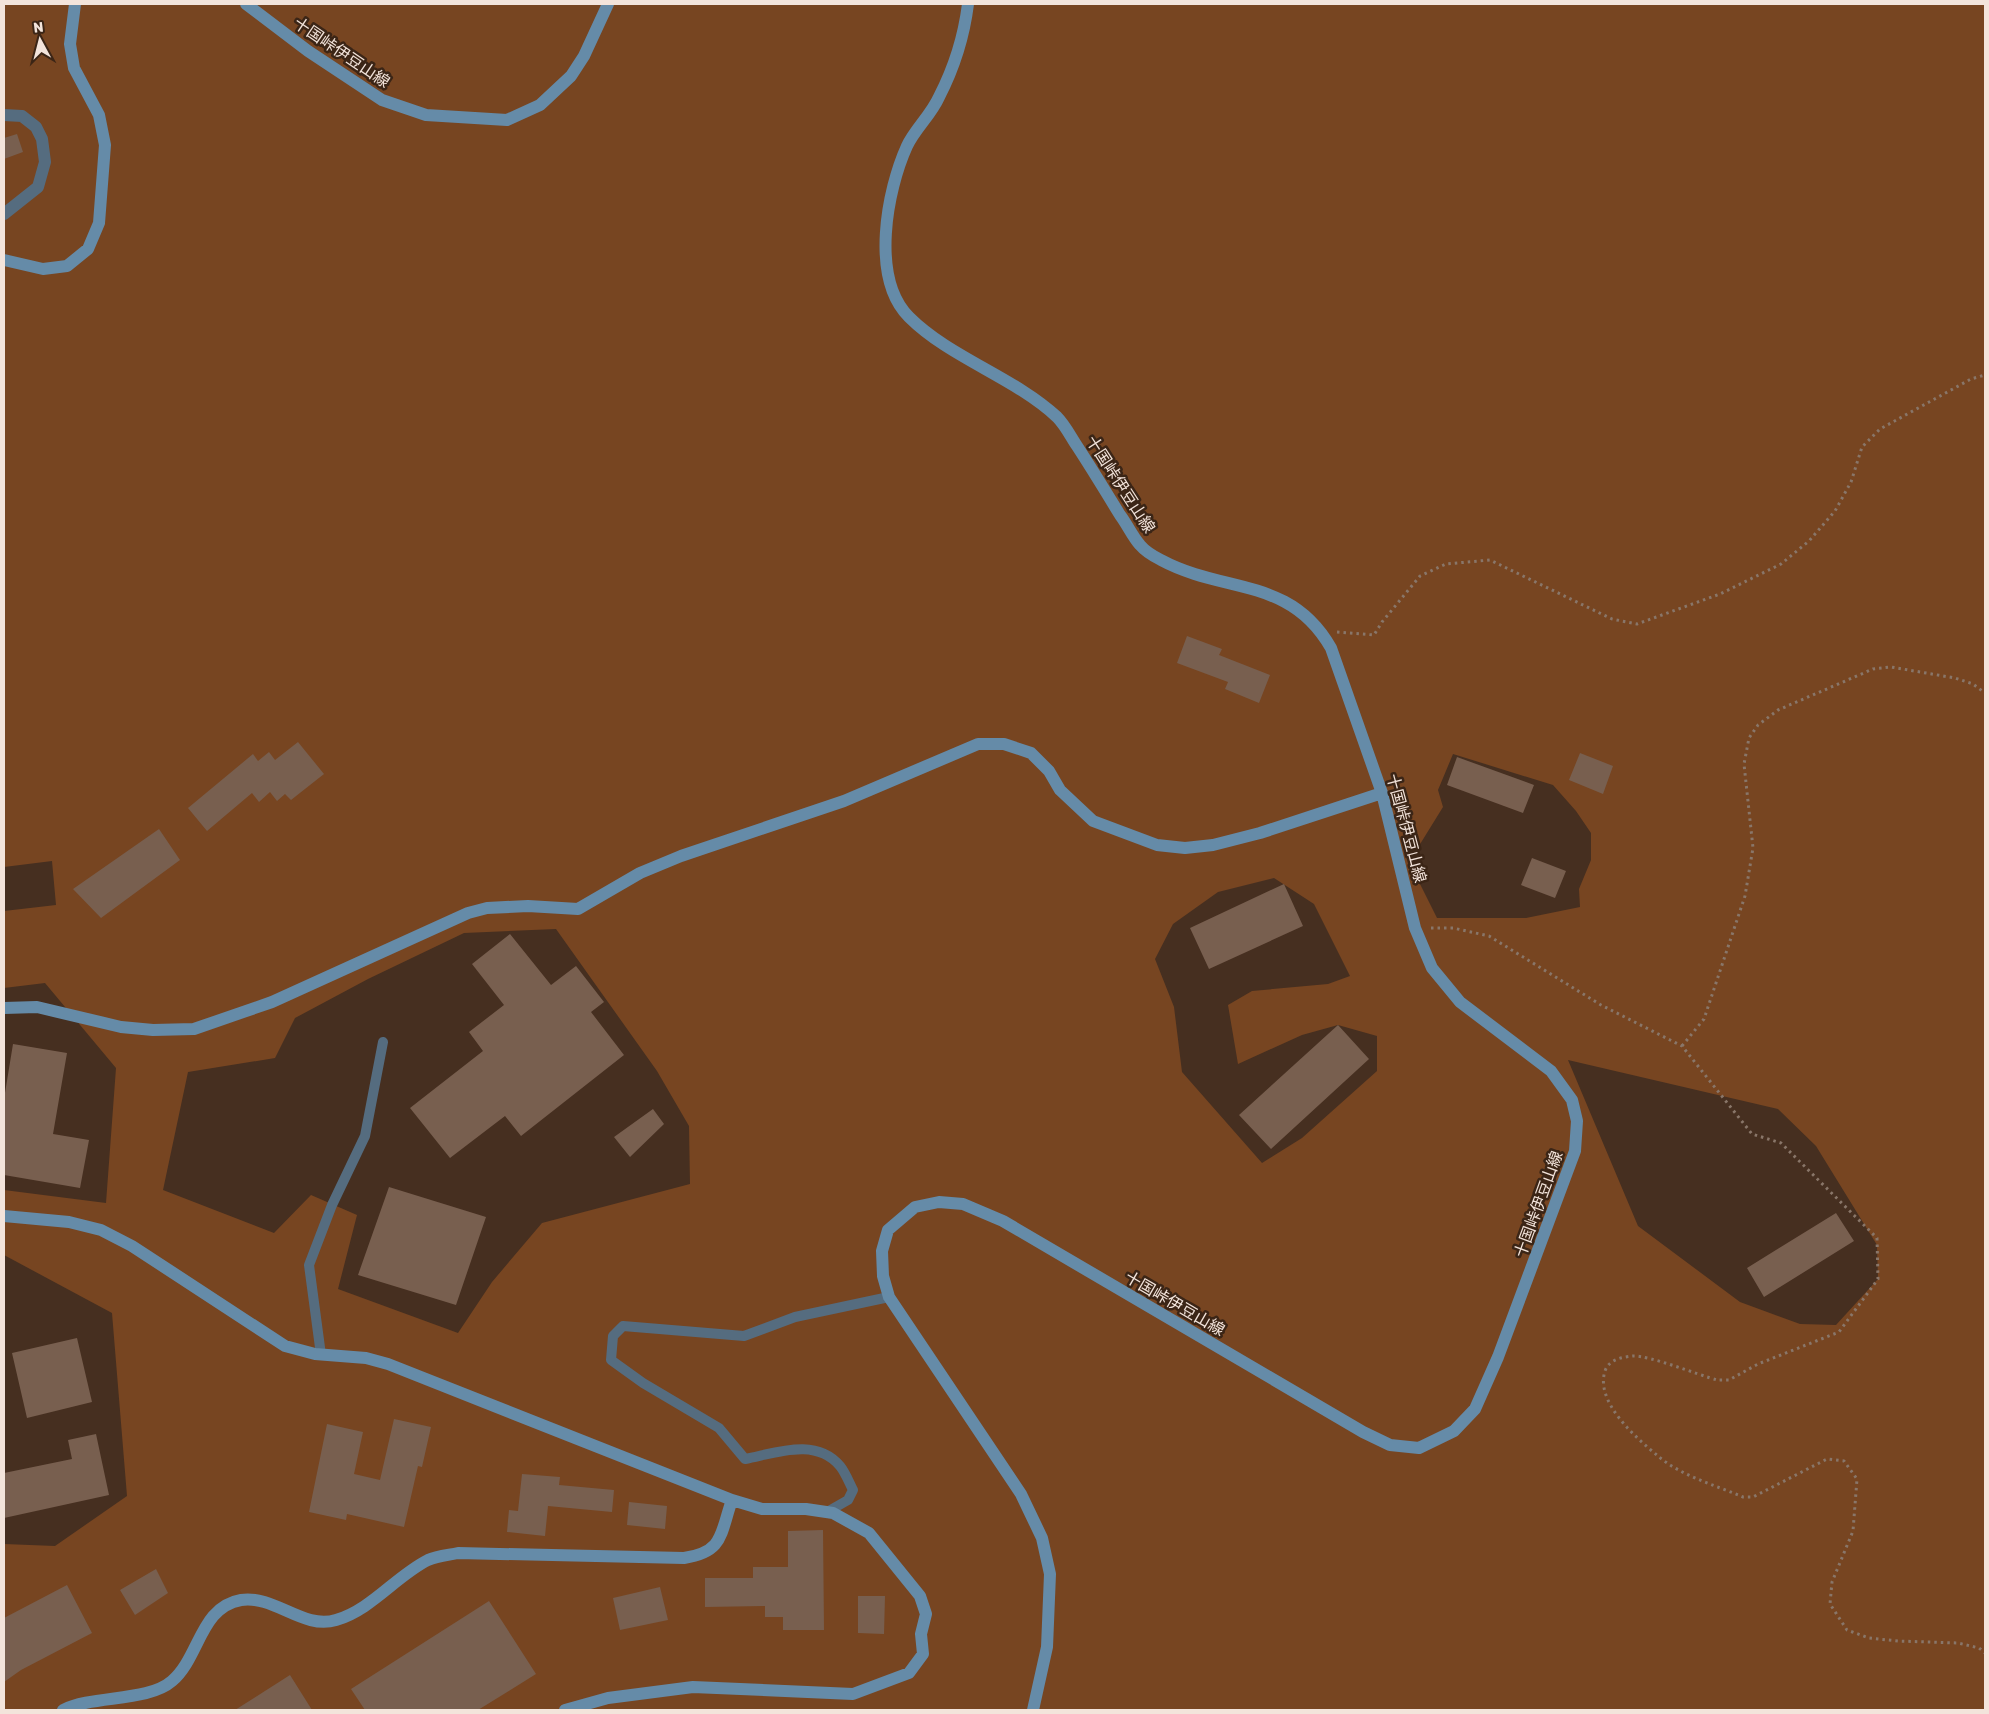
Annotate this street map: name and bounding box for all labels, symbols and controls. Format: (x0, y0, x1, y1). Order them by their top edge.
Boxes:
street label: 十国峠伊豆山線 (290, 13, 393, 92)
north arrow (15, 15, 65, 65)
text: N (32, 19, 45, 37)
street label: 十国峠伊豆山線 (1082, 432, 1159, 536)
street label: 十国峠伊豆山線 (1383, 772, 1430, 885)
street label: 十国峠伊豆山線 (1510, 1148, 1567, 1260)
street label: 十国峠伊豆山線 (1121, 1267, 1228, 1340)

